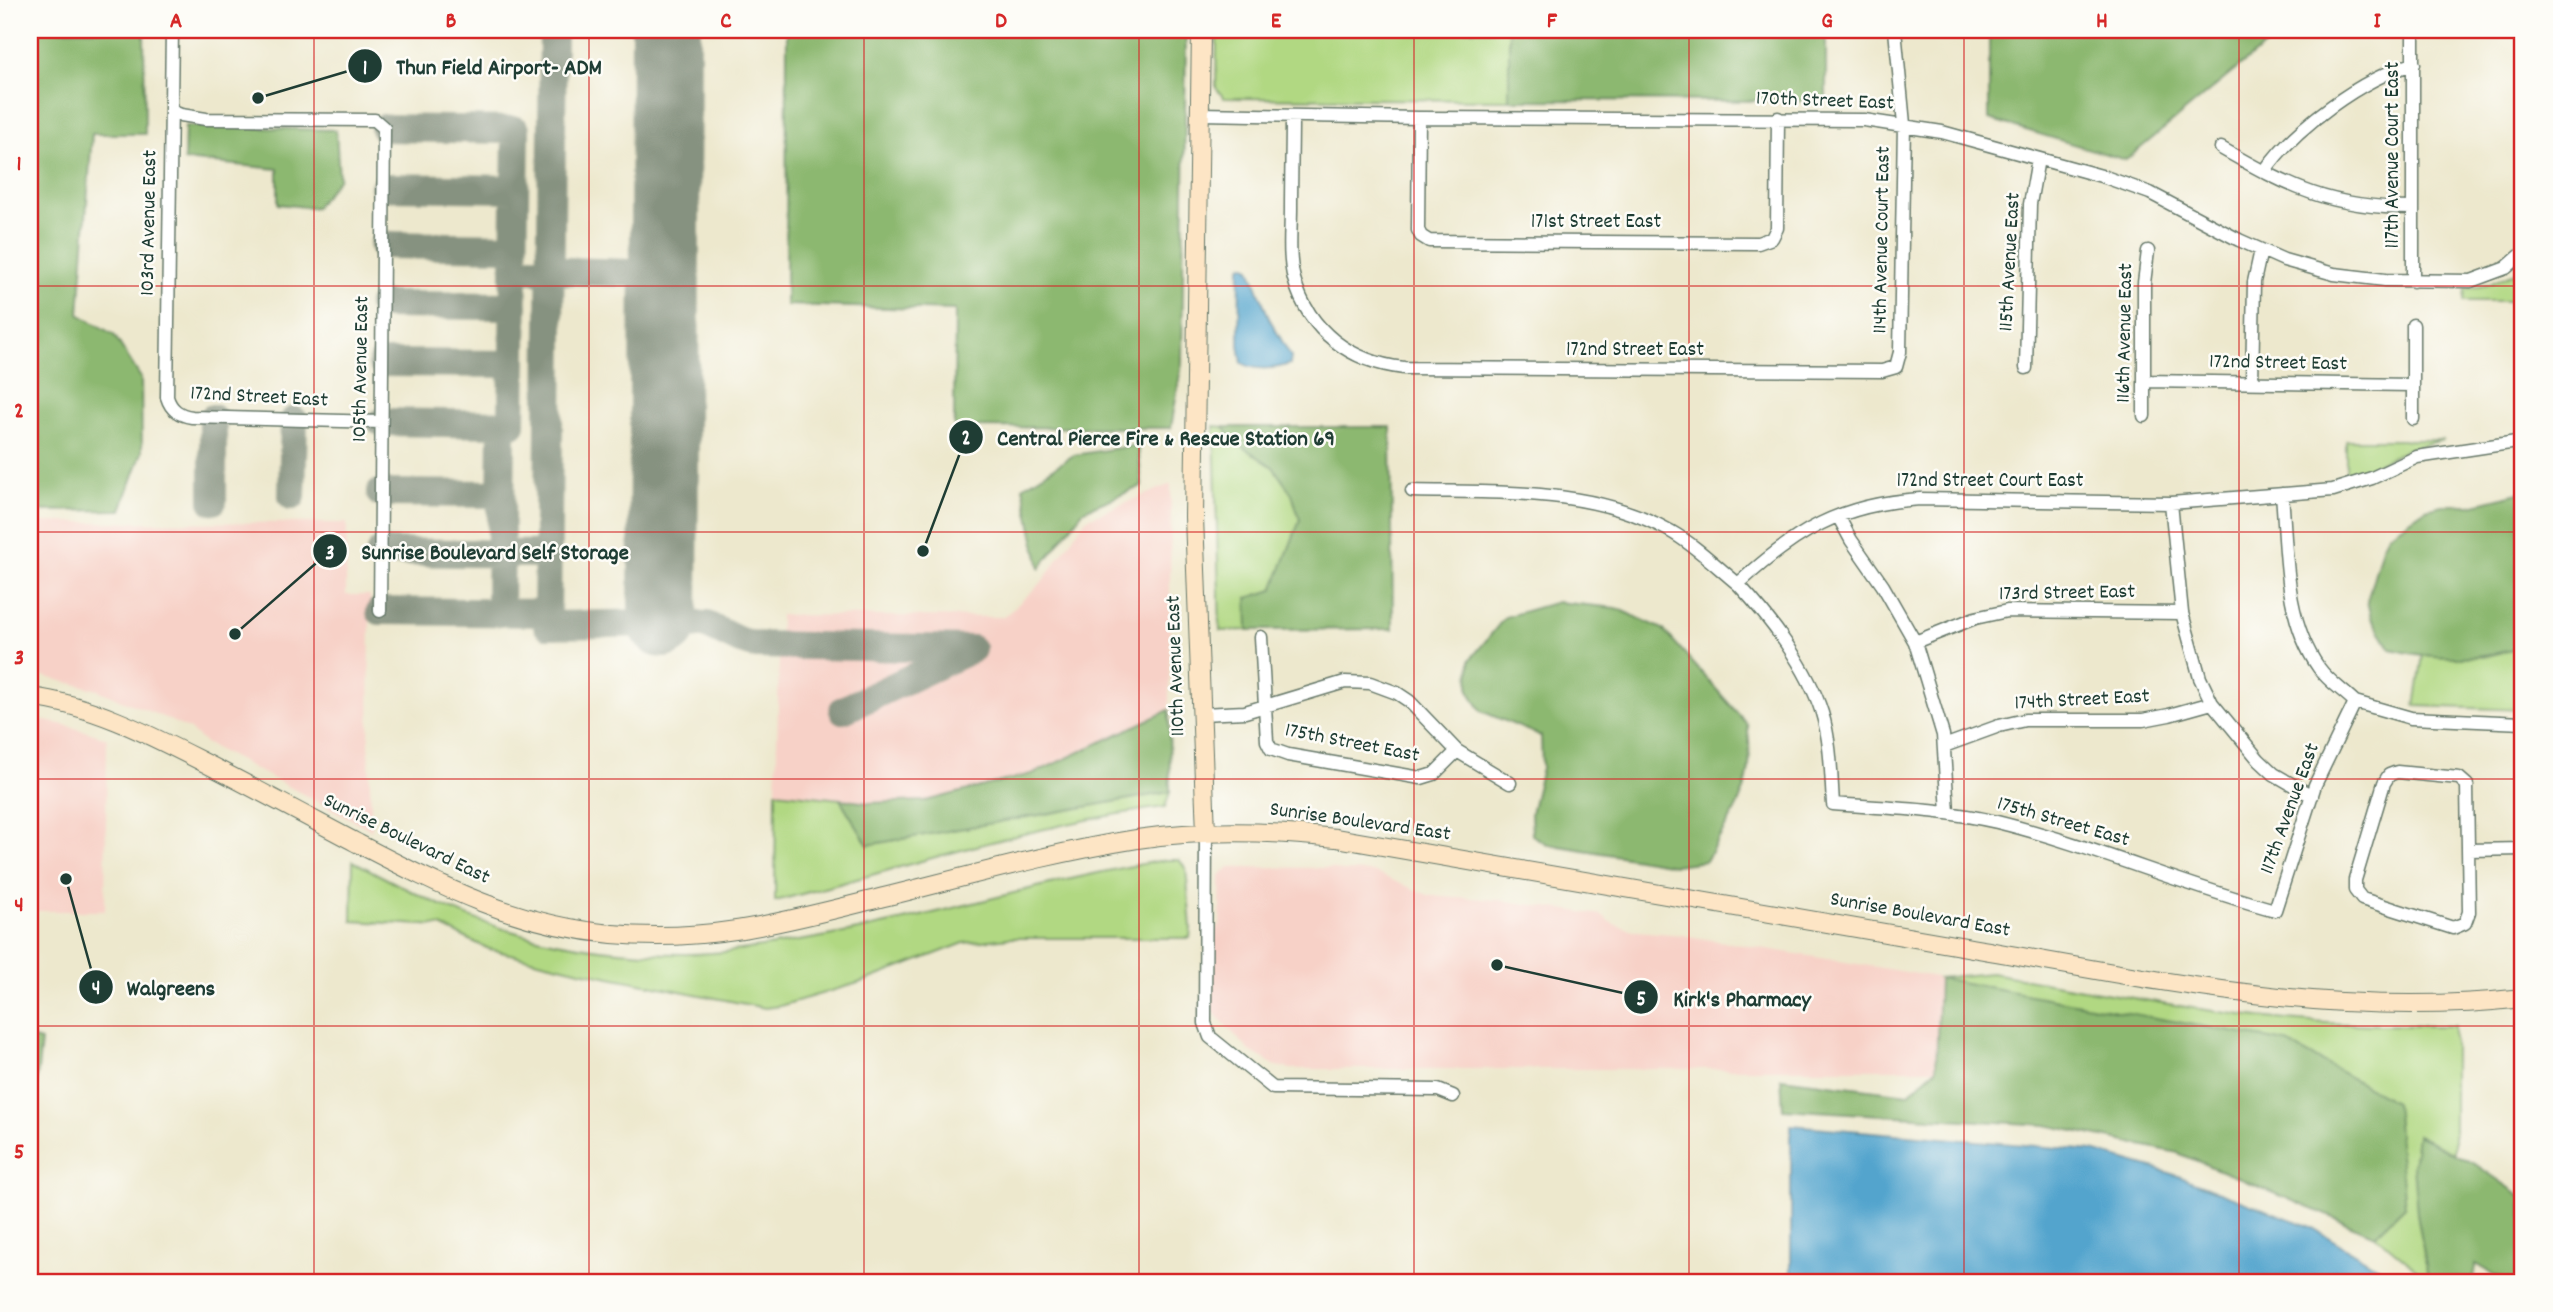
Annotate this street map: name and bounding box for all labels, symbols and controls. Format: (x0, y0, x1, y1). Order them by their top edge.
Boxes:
text: A (170, 6, 182, 39)
text: B (446, 6, 457, 39)
text: C (720, 6, 732, 39)
text: D (995, 6, 1007, 39)
text: E (1271, 6, 1282, 39)
text: F (1547, 6, 1558, 39)
text: G (1821, 6, 1833, 39)
text: H (2096, 6, 2108, 39)
text: I (2373, 6, 2381, 39)
callout: Thun Field Airport- ADM (348, 44, 616, 88)
text: Thun Field Airport- ADM (396, 53, 602, 86)
text: 1 (363, 55, 367, 85)
street label: 117th Avenue Court East (2379, 61, 2409, 248)
street label: 170th Street East (1755, 85, 1895, 119)
street label: 114th Avenue Court East (1866, 146, 1900, 334)
text: 1 (16, 149, 22, 182)
street label: 103rd Avenue East (134, 149, 166, 296)
street label: 115th Avenue East (1992, 191, 2030, 332)
street label: 171st Street East (1531, 208, 1661, 238)
street label: 116th Avenue East (2110, 263, 2142, 403)
street label: 105th Avenue East (346, 295, 378, 442)
street label: 172nd Street East (1566, 336, 1704, 366)
street label: 172nd Street East (2209, 348, 2347, 380)
street label: 172nd Street East (189, 379, 329, 417)
text: 2 (14, 396, 24, 429)
callout: Central Pierce Fire & Rescue Station 69 (948, 415, 1349, 459)
text: Central Pierce Fire & Rescue Station 69 (997, 424, 1335, 457)
text: 2 (961, 425, 971, 455)
street label: 172nd Street Court East (1896, 467, 2084, 497)
callout: Sunrise Boulevard Self Storage (312, 529, 643, 573)
text: Sunrise Boulevard Self Storage (361, 538, 629, 571)
text: 3 (325, 540, 335, 570)
street label: 173rd Street East (1999, 578, 2136, 610)
street label: 110th Avenue East (1160, 595, 1194, 737)
text: 3 (14, 643, 24, 676)
street label: 174th Street East (2014, 682, 2151, 720)
street label: 175th Street East (1282, 716, 1422, 772)
street label: 117th Avenue East (2253, 739, 2329, 879)
street label: Sunrise Boulevard East (318, 787, 495, 894)
street label: 175th Street East (1993, 790, 2133, 856)
street label: Sunrise Boulevard East (1268, 795, 1453, 851)
street label: Sunrise Boulevard East (1828, 885, 2013, 947)
text: 4 (14, 890, 24, 923)
callout: Walgreens (78, 965, 230, 1009)
text: Walgreens (127, 974, 216, 1007)
text: 4 (92, 975, 100, 1005)
callout: Kirk's Pharmacy (1624, 975, 1824, 1019)
text: Kirk's Pharmacy (1673, 985, 1813, 1018)
text: 5 (1636, 986, 1646, 1016)
text: 5 (14, 1137, 24, 1170)

